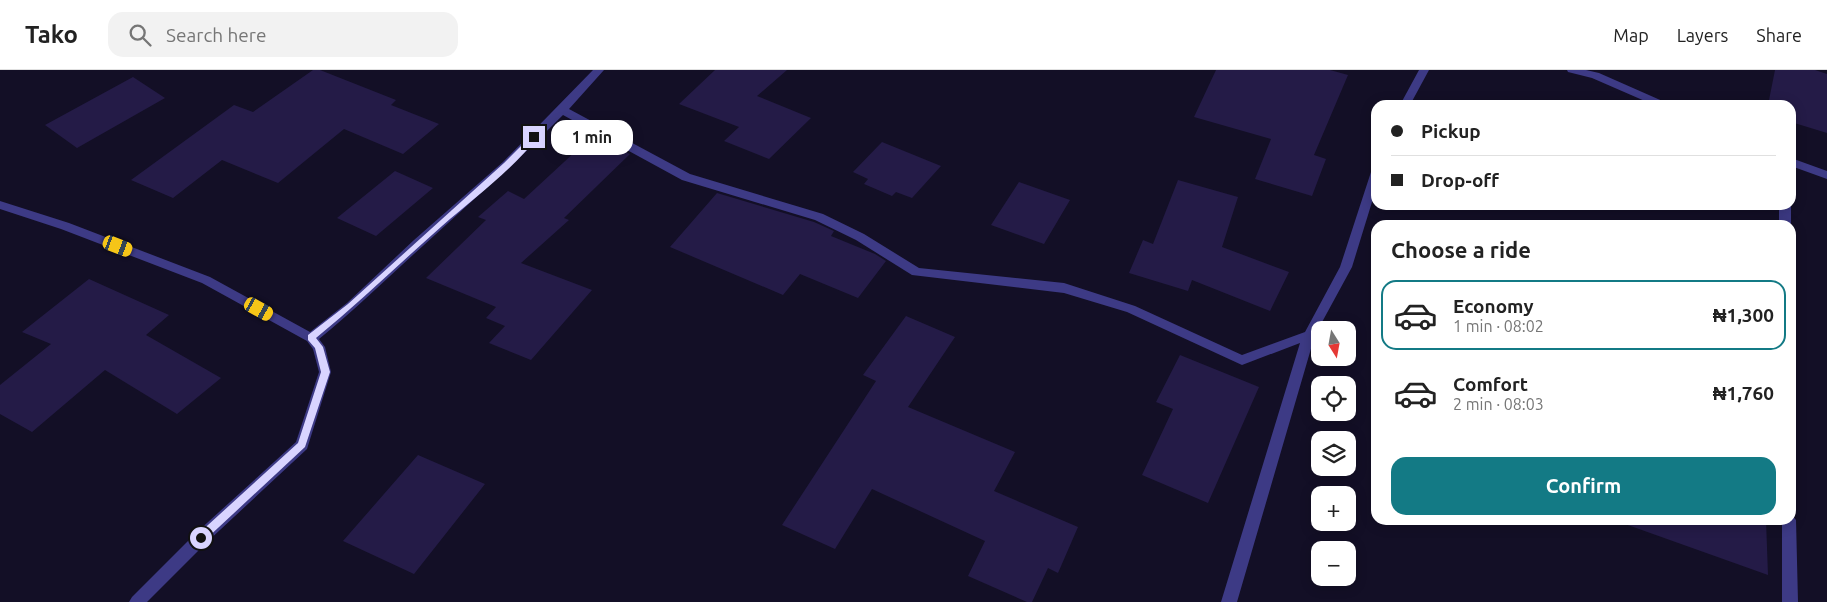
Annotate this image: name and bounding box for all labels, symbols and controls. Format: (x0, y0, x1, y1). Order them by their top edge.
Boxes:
search box (108, 12, 458, 57)
text: Tako (25, 21, 78, 48)
icon: search (126, 21, 154, 49)
text: Search here (166, 24, 266, 46)
text: Map (1613, 25, 1649, 45)
text: Layers (1677, 25, 1728, 45)
text: Share (1756, 25, 1802, 45)
callout: 1 min (552, 120, 634, 154)
text: Pickup (1421, 120, 1481, 142)
route end (523, 126, 545, 148)
text: 1 min (572, 128, 612, 146)
text: Drop-off (1421, 169, 1499, 191)
car (101, 234, 134, 258)
text: Choose a ride (1391, 237, 1531, 262)
icon: car (1393, 293, 1438, 338)
car (242, 295, 275, 323)
text: Economy (1453, 295, 1534, 317)
text: ₦1,300 (1713, 304, 1774, 326)
text: 1 min · 08:02 (1453, 317, 1544, 335)
north arrow (1311, 321, 1356, 366)
map controls (1311, 321, 1356, 586)
icon: car (1393, 371, 1438, 416)
text: Comfort (1453, 373, 1528, 395)
button: locate (1311, 376, 1356, 421)
text: ₦1,760 (1713, 382, 1774, 404)
text: 2 min · 08:03 (1453, 395, 1544, 413)
button: layers (1311, 431, 1356, 476)
button: Confirm (1391, 457, 1776, 515)
button: + (1311, 486, 1356, 531)
route start (190, 527, 212, 549)
button: − (1311, 541, 1356, 586)

